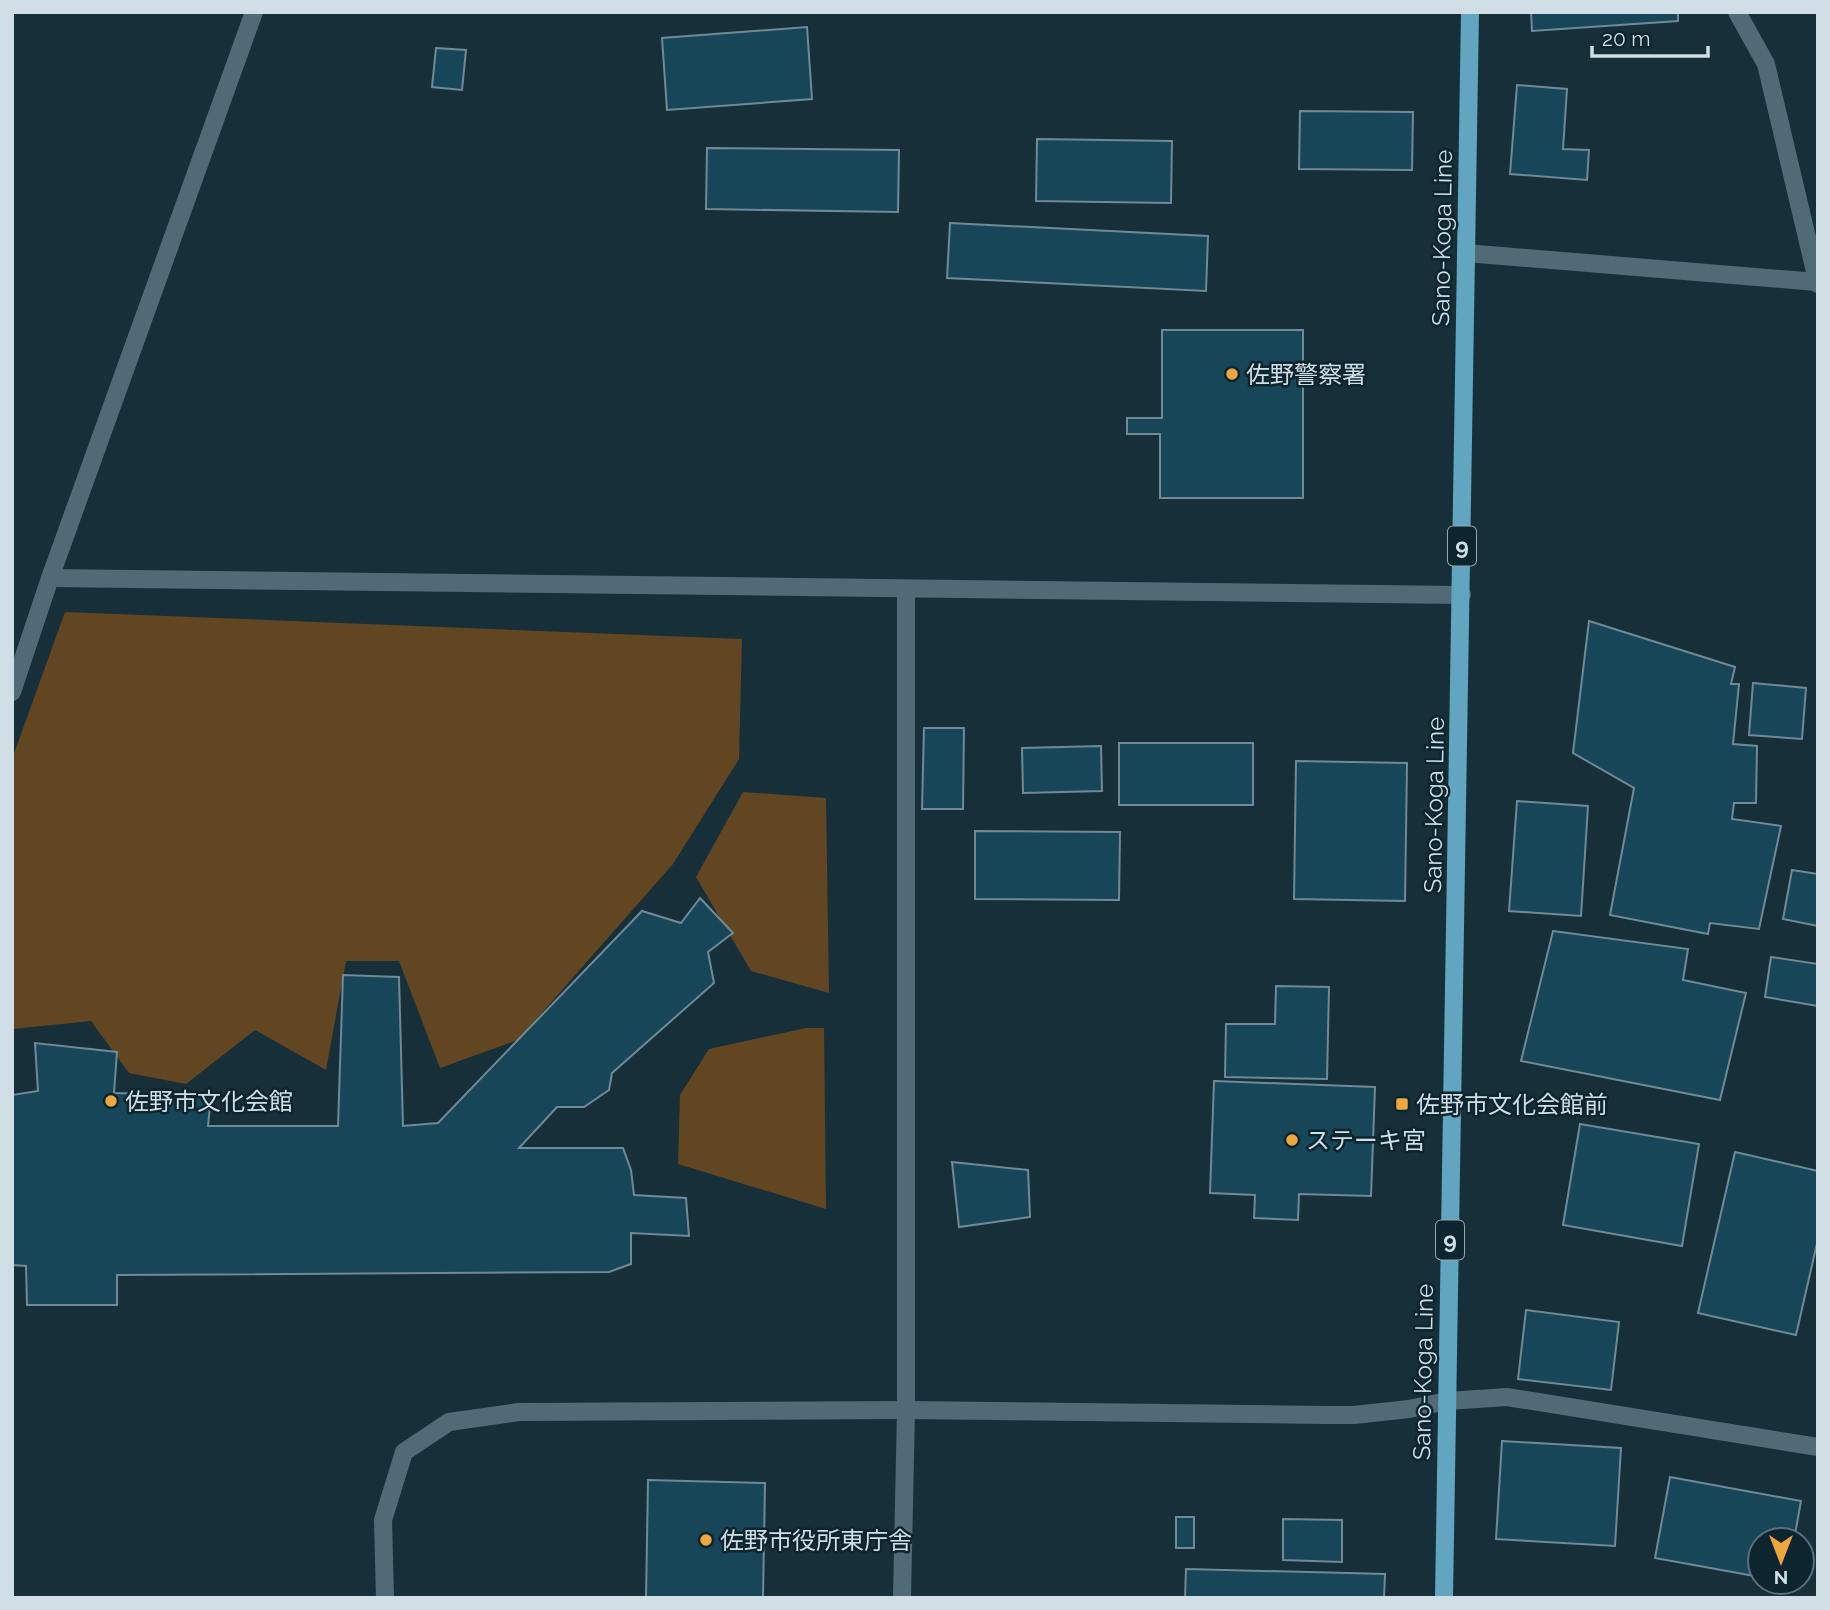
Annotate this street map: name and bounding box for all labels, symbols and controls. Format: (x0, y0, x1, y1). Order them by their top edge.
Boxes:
scale bar (1592, 14, 1708, 58)
text: 20 m (1602, 26, 1650, 51)
street label: Sano-Koga Line (1426, 150, 1458, 326)
place label: 佐野警察署 (1246, 360, 1366, 389)
marker: 佐野警察署 (1224, 366, 1240, 382)
road number: 9 (1448, 526, 1476, 566)
street label: Sano-Koga Line (1418, 717, 1450, 893)
place label: 佐野市文化会館 (125, 1087, 293, 1116)
place label: 佐野市文化会館前 (1416, 1090, 1608, 1119)
marker: 佐野市文化会館 (103, 1093, 119, 1109)
marker: 佐野市文化会館前 (1394, 1096, 1410, 1112)
place label: ステーキ宮 (1306, 1126, 1426, 1155)
marker: ステーキ宮 (1284, 1132, 1300, 1148)
road number: 9 (1436, 1220, 1464, 1260)
street label: Sano-Koga Line (1407, 1284, 1439, 1460)
place label: 佐野市役所東庁舎 (720, 1526, 912, 1555)
north arrow (1746, 1526, 1816, 1596)
marker: 佐野市役所東庁舎 (698, 1532, 714, 1548)
text: N (1774, 1567, 1788, 1589)

